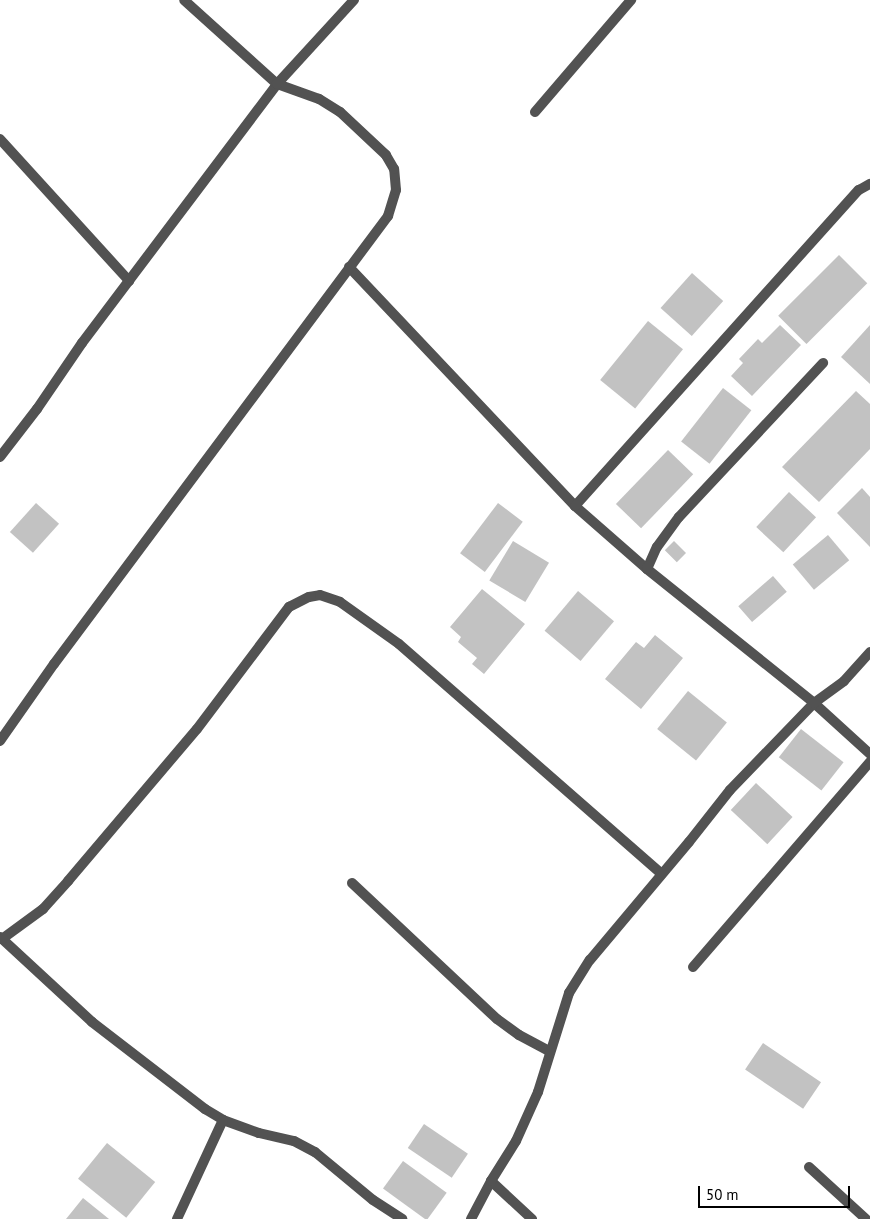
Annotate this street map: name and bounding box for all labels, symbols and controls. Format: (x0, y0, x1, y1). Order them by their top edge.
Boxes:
scale bar (700, 1176, 852, 1208)
text: 50 m (706, 1185, 739, 1204)

